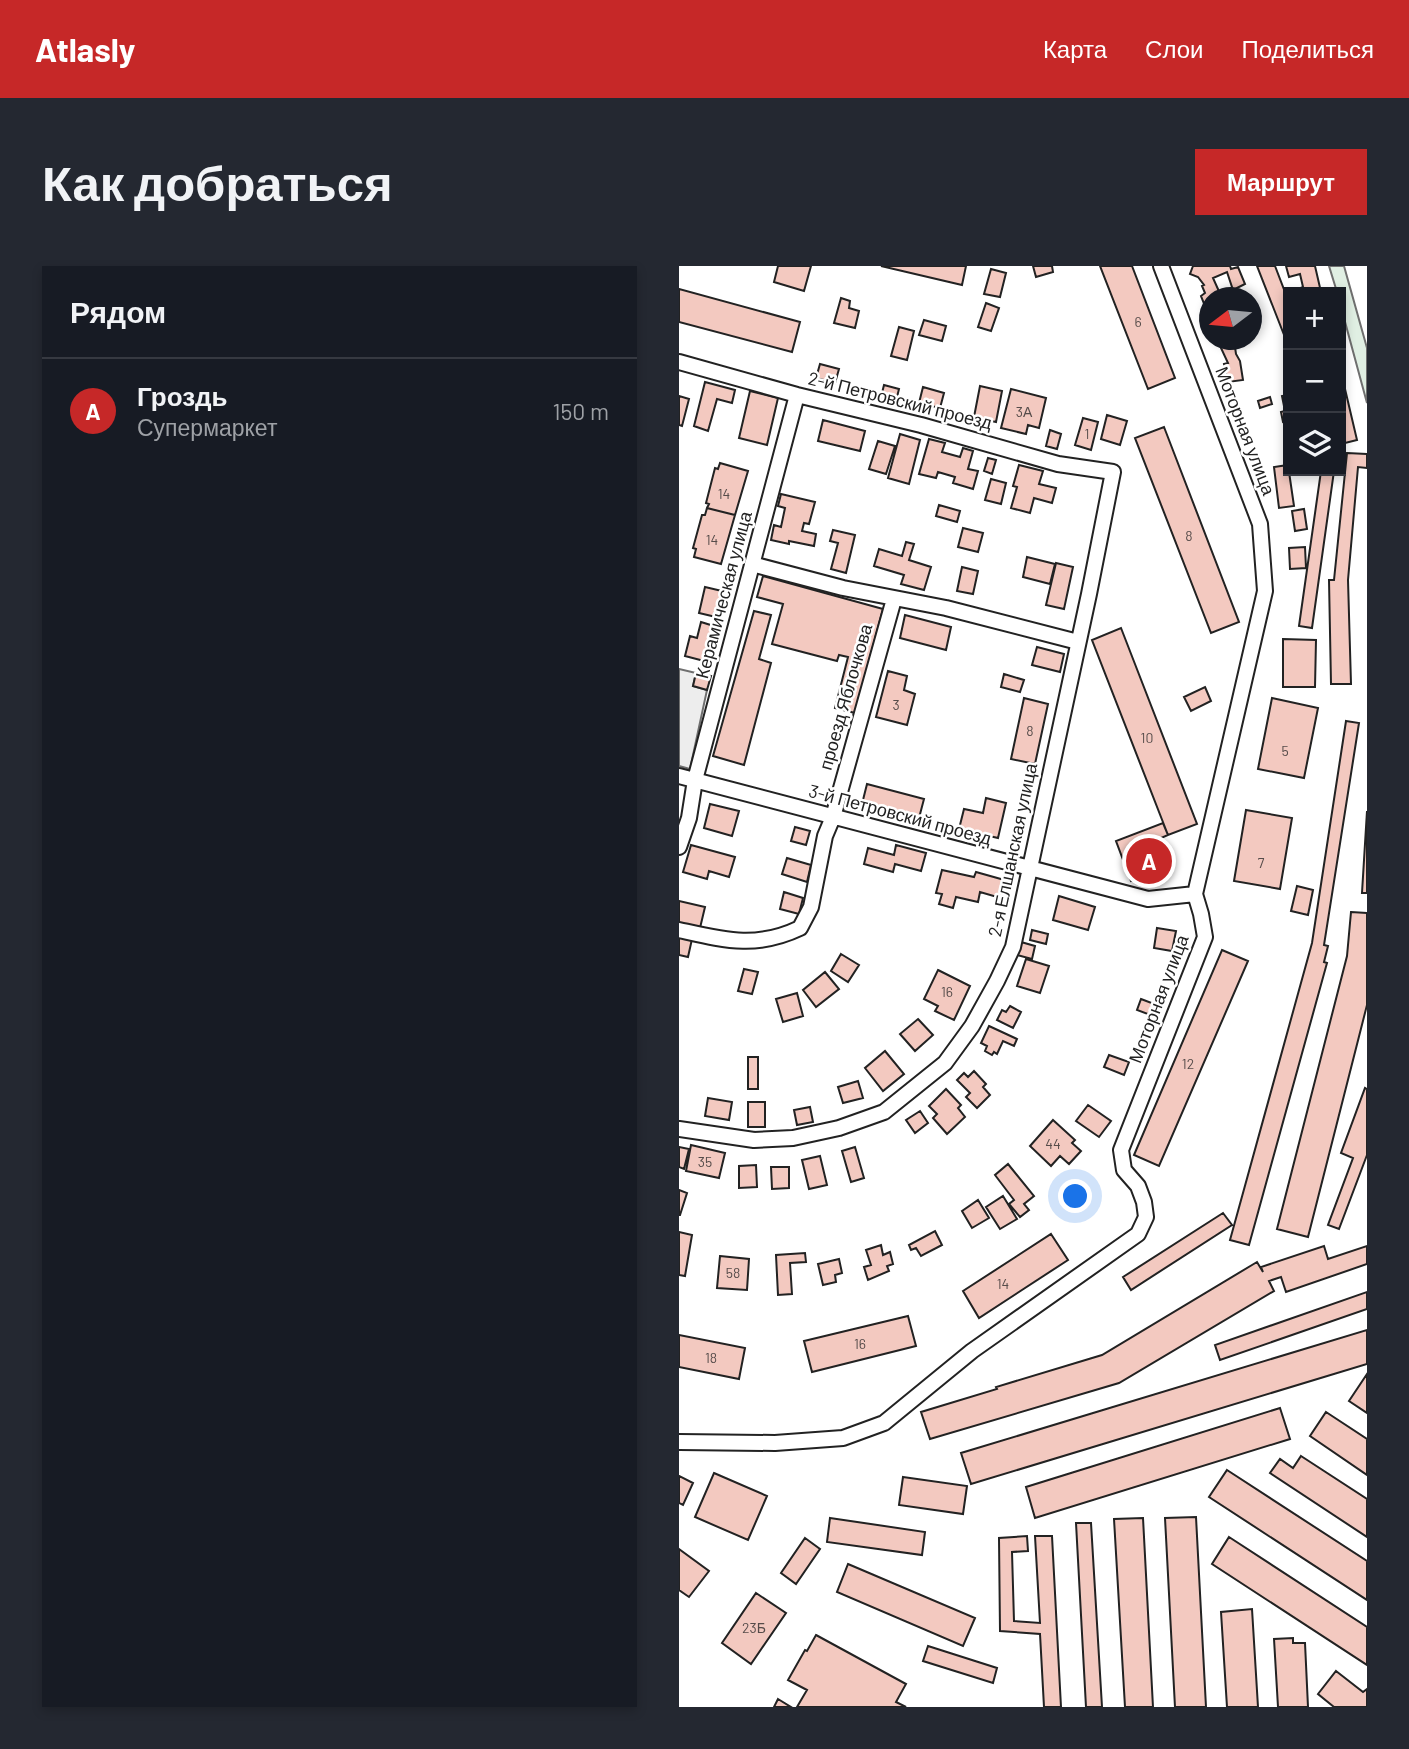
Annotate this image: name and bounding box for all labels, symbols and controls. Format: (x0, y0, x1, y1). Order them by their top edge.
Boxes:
text: Atlasly (35, 29, 135, 69)
text: Карта (1043, 34, 1107, 63)
text: Слои (1145, 34, 1203, 63)
text: Поделиться (1241, 34, 1374, 63)
button: Маршрут (1195, 149, 1367, 215)
text: Как добраться (42, 152, 393, 211)
north arrow (1199, 287, 1262, 350)
map controls (1283, 287, 1346, 476)
button: + (1283, 287, 1346, 350)
text: Рядом (70, 293, 166, 329)
house number: 6 (1134, 313, 1142, 330)
button: − (1283, 350, 1346, 413)
street label: Моторная улица (1211, 363, 1281, 499)
street label: 2-й Петровский проезд (806, 367, 995, 434)
text: Гроздь (137, 380, 228, 411)
text: A (85, 397, 101, 425)
text: 150 m (553, 397, 609, 425)
house number: 3А (1016, 403, 1033, 420)
text: Супермаркет (137, 413, 277, 441)
button: layers (1283, 413, 1346, 476)
house number: 1 (1085, 425, 1089, 442)
house number: 14 (718, 485, 730, 502)
street label: Керамическая улица (690, 508, 756, 681)
house number: 8 (1185, 527, 1193, 544)
house number: 14 (706, 531, 718, 548)
street label: проезд Яблочкова (814, 620, 877, 772)
house number: 3 (892, 696, 900, 713)
house number: 8 (1026, 722, 1034, 739)
house number: 10 (1141, 729, 1153, 746)
house number: 5 (1281, 742, 1289, 759)
street label: 2-я Елшанская улица (983, 760, 1041, 939)
street label: 3-й Петровский проезд (806, 779, 995, 849)
pin: A (1126, 835, 1172, 887)
house number: 7 (1258, 854, 1265, 871)
street label: Моторная улица (1123, 930, 1193, 1066)
house number: 16 (941, 983, 953, 1000)
house number: 12 (1182, 1055, 1194, 1072)
house number: 44 (1045, 1135, 1061, 1152)
house number: 35 (698, 1153, 712, 1170)
your location (1058, 1179, 1092, 1213)
house number: 58 (726, 1264, 740, 1281)
house number: 14 (997, 1275, 1009, 1292)
house number: 16 (854, 1335, 866, 1352)
house number: 18 (705, 1349, 717, 1366)
house number: 23Б (742, 1619, 766, 1636)

